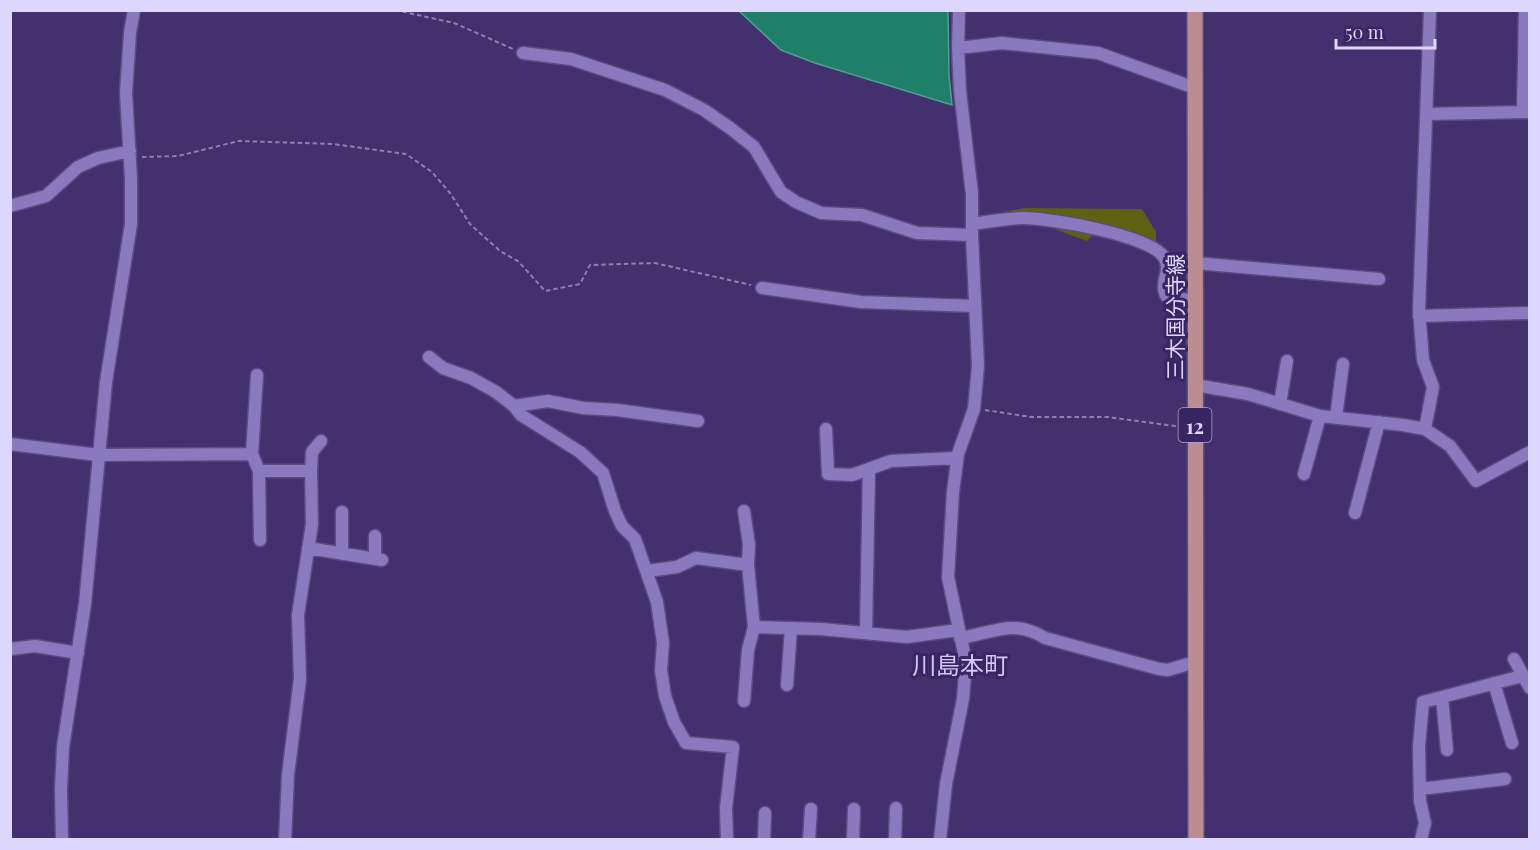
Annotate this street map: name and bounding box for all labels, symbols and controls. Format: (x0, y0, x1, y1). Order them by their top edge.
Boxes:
scale bar (1336, 12, 1435, 50)
text: 50 m (1345, 20, 1384, 44)
street label: 三木国分寺線 (1160, 254, 1188, 380)
road number: 12 (1178, 408, 1212, 442)
district label: 川島本町 (912, 648, 1008, 680)

